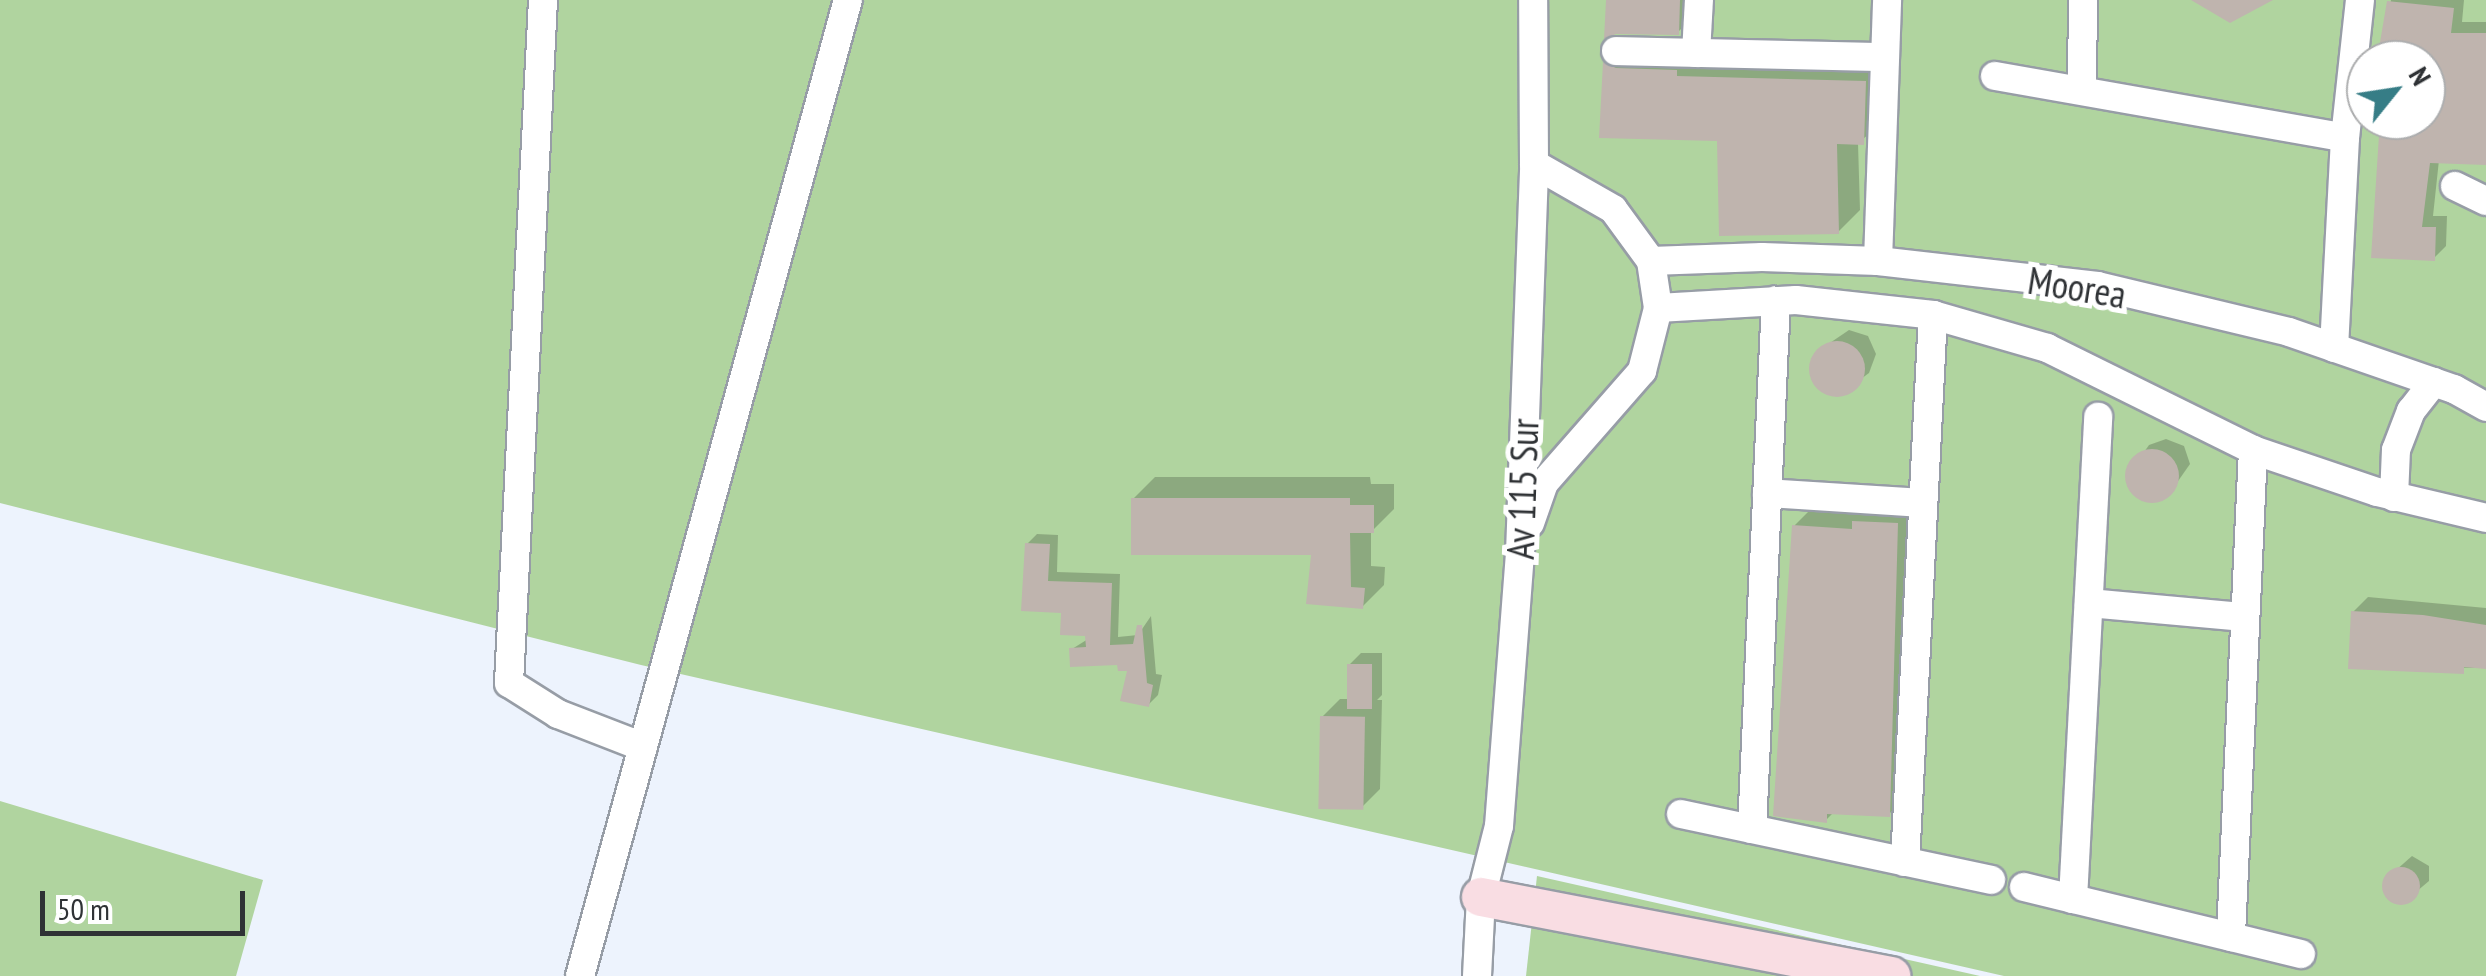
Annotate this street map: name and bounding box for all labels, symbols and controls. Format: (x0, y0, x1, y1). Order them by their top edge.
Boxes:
north arrow (2346, 40, 2446, 140)
text: N (2401, 60, 2440, 92)
street label: Moorea (2025, 257, 2129, 317)
street label: Av 115 Sur (1497, 417, 1547, 561)
scale bar (45, 871, 250, 933)
text: 50 m (57, 889, 110, 928)

